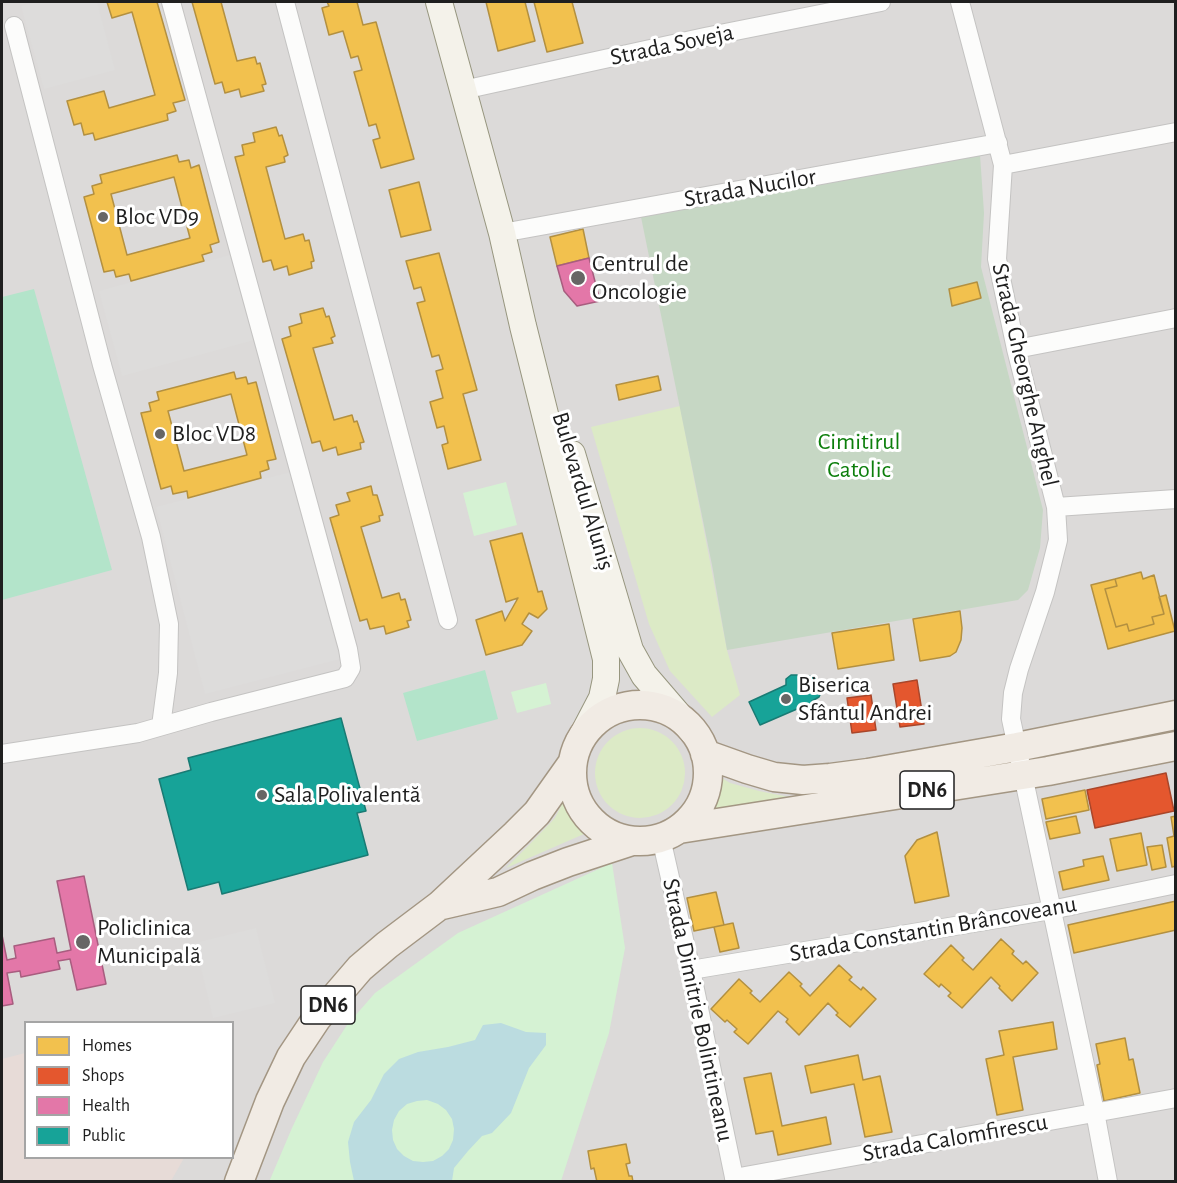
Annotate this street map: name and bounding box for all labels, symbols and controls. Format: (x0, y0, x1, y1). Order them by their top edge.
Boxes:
street label: Strada Soveja (608, 18, 736, 72)
street label: Strada Nucilor (682, 162, 818, 214)
place label: Bloc VD9 (115, 203, 199, 231)
marker: Bloc VD9 (96, 210, 110, 224)
place label: Centrul de Oncologie (592, 250, 688, 306)
street label: Strada Gheorghe Anghel (985, 260, 1065, 490)
marker: Centrul de Oncologie (569, 269, 587, 287)
street label: Bulevardul Aluniș (545, 408, 621, 574)
place label: Bloc VD8 (172, 420, 256, 448)
marker: Bloc VD8 (153, 427, 167, 441)
park label: Cimitirul Catolic (818, 428, 900, 484)
place label: Biserica Sfântul Andrei (798, 671, 932, 727)
marker: Biserica Sfântul Andrei (779, 692, 793, 706)
road number: DN6 (900, 771, 954, 809)
place label: Sala Polivalentă (274, 781, 421, 809)
marker: Sala Polivalentă (255, 788, 269, 802)
street label: Strada Dimitrie Bolintineanu (656, 876, 740, 1144)
street label: Strada Constantin Brâncoveanu (787, 890, 1079, 968)
place label: Policlinica Municipală (97, 914, 201, 970)
marker: Policlinica Municipală (74, 933, 92, 951)
road number: DN6 (301, 986, 355, 1024)
legend (24, 1021, 234, 1159)
text: Homes (82, 1037, 132, 1055)
text: Shops (82, 1067, 124, 1085)
text: Health (82, 1097, 130, 1115)
street label: Strada Calomfirescu (860, 1108, 1050, 1168)
text: Public (82, 1127, 125, 1145)

